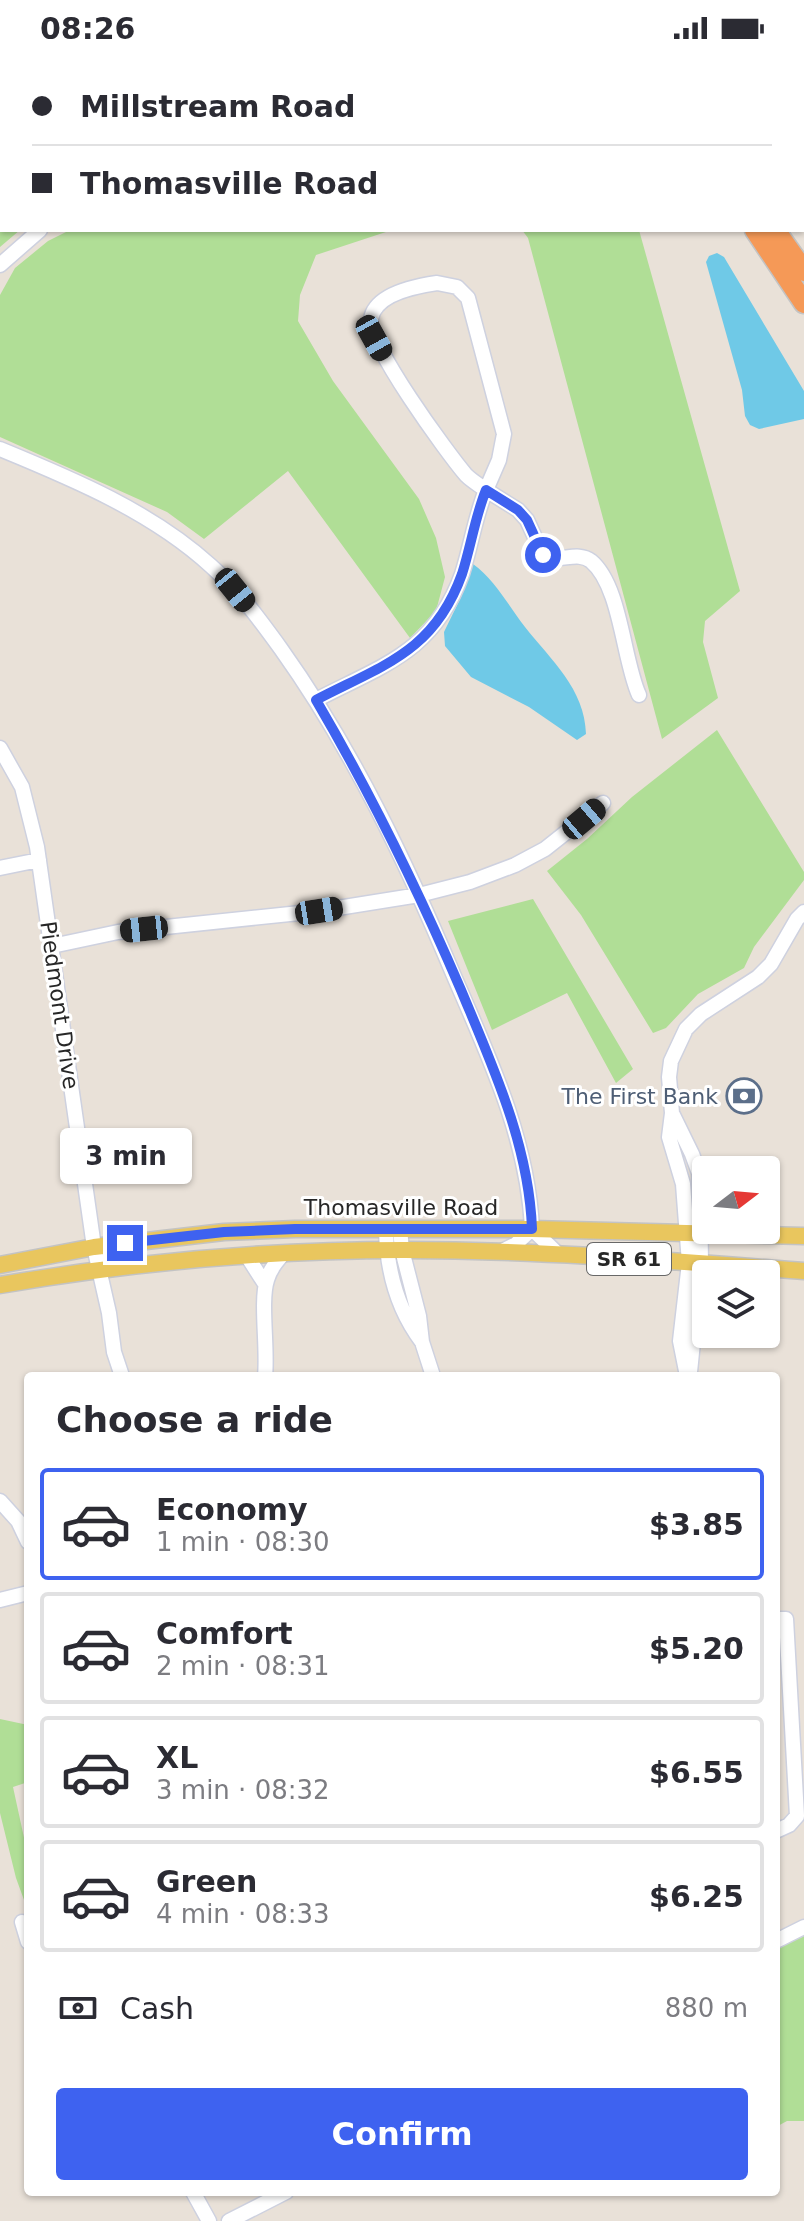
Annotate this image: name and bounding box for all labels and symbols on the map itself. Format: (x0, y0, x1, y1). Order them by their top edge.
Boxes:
car (352, 311, 396, 365)
route start (525, 537, 561, 573)
car (211, 564, 259, 616)
car (558, 794, 610, 844)
car (293, 895, 345, 927)
car (119, 915, 169, 943)
street label: Piedmont Drive (35, 919, 84, 1091)
bank icon: The First Bank (725, 1077, 763, 1115)
place label: The First Bank (561, 1084, 718, 1109)
callout: 3 min (59, 1127, 191, 1183)
north arrow (692, 1156, 780, 1244)
street label: Thomasville Road (303, 1195, 498, 1220)
route end (107, 1225, 143, 1261)
road number: SR 61 (587, 1243, 671, 1275)

